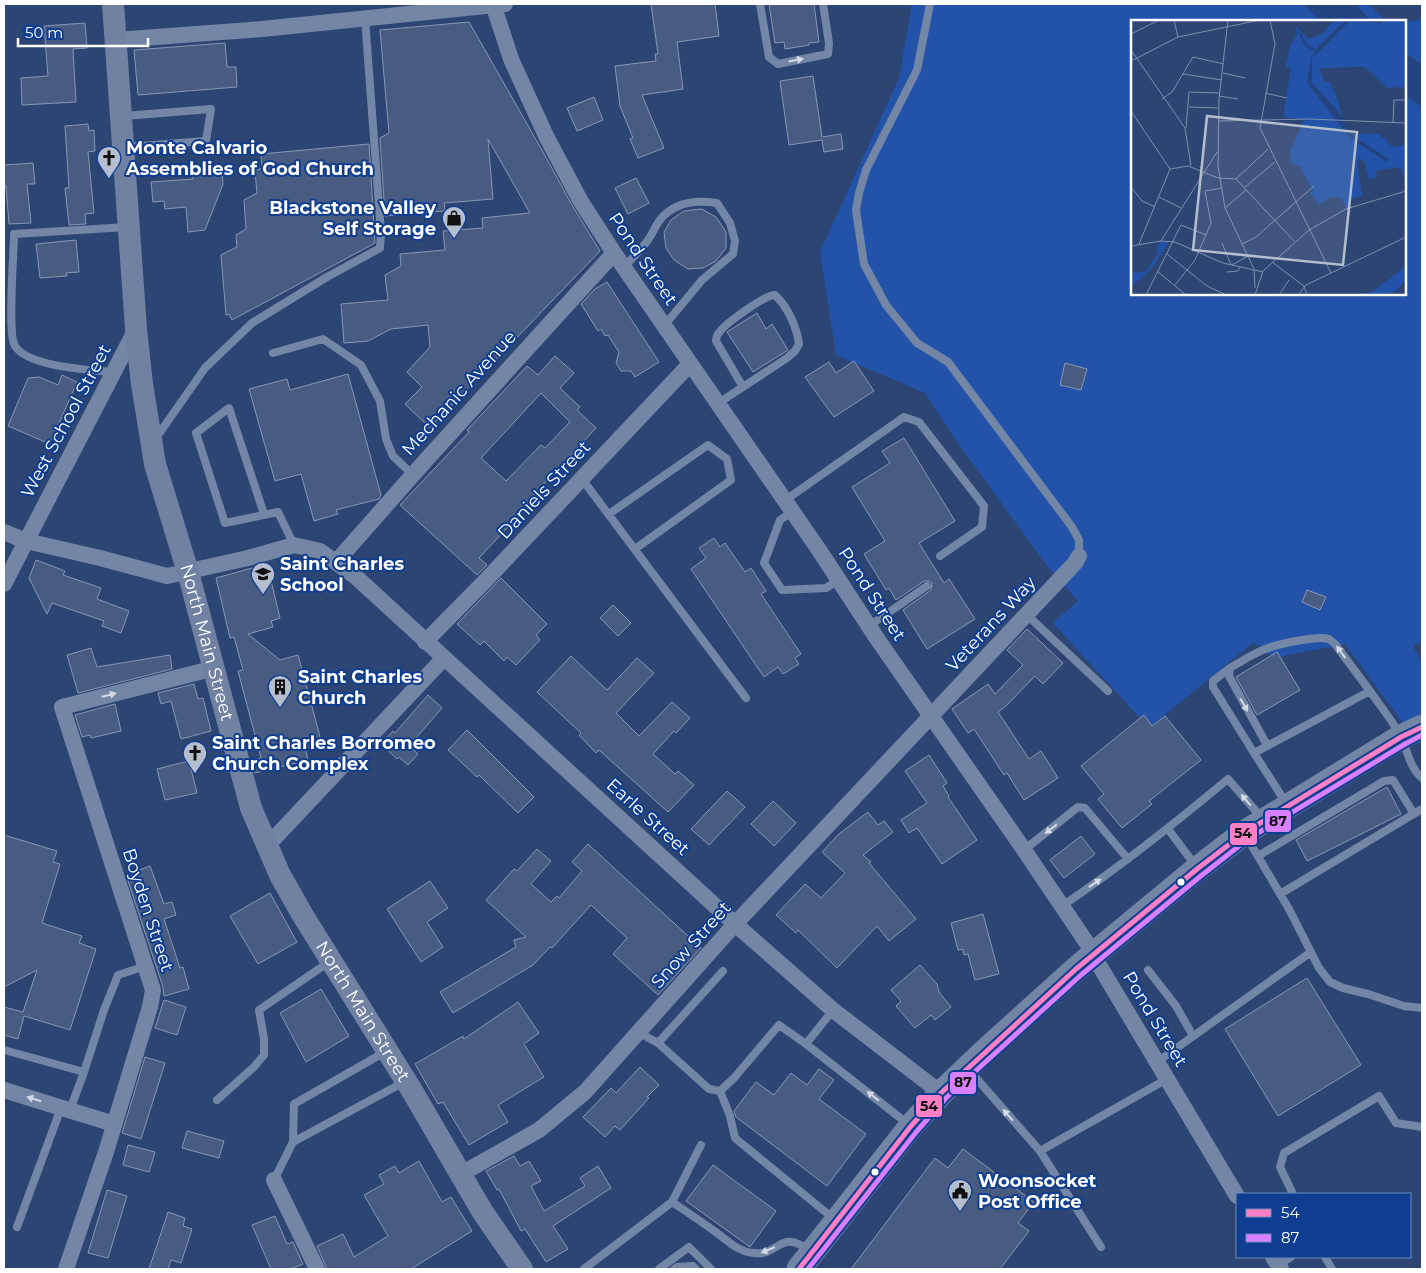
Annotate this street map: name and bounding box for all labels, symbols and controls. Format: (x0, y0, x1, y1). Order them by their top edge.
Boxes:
scale bar (18, 15, 148, 47)
inset map (1131, 20, 1406, 295)
text: 50 m (25, 23, 63, 42)
one-way arrow (789, 56, 805, 64)
place label: Monte Calvario Assemblies of God Church (125, 137, 374, 180)
church icon: Monte Calvario Assemblies of God Church (96, 145, 122, 179)
place label: Blackstone Valley Self Storage (269, 197, 436, 240)
shop icon: Blackstone Valley Self Storage (441, 205, 467, 239)
street label: Pond Street (604, 208, 682, 310)
street label: Mechanic Avenue (397, 326, 521, 460)
street label: West School Street (16, 341, 116, 501)
street label: Daniels Street (493, 436, 595, 544)
street label: Pond Street (834, 543, 910, 645)
place label: Saint Charles School (280, 553, 404, 596)
street label: North Main Street (175, 561, 238, 723)
school or university icon: Saint Charles School (250, 561, 276, 595)
street label: Veterans Way (941, 572, 1041, 676)
one-way arrow (1336, 645, 1346, 659)
place label: Saint Charles Church (298, 666, 422, 709)
building icon: Saint Charles Church (267, 674, 293, 708)
one-way arrow (102, 691, 117, 699)
one-way arrow (1240, 698, 1249, 711)
place label: Saint Charles Borromeo Church Complex (212, 732, 436, 775)
church icon: Saint Charles Borromeo Church Complex (182, 740, 208, 774)
street label: Earle Street (602, 774, 694, 860)
one-way arrow (1240, 794, 1251, 807)
line badge: 87 (1264, 809, 1292, 833)
text: 87 (1269, 812, 1287, 830)
line badge: 54 (1229, 822, 1258, 846)
one-way arrow (1045, 823, 1058, 834)
text: 54 (1234, 824, 1252, 842)
street label: Boyden Street (118, 846, 178, 974)
unlabelled marker (1176, 877, 1186, 887)
one-way arrow (1089, 878, 1102, 888)
street label: Snow Street (646, 897, 736, 993)
street label: North Main Street (311, 937, 415, 1086)
street label: Pond Street (1118, 967, 1192, 1071)
line badge: 87 (949, 1071, 977, 1095)
text: 87 (954, 1073, 972, 1091)
one-way arrow (867, 1091, 880, 1102)
line badge: 54 (915, 1094, 943, 1118)
one-way arrow (26, 1095, 41, 1103)
text: 54 (920, 1097, 938, 1115)
one-way arrow (1002, 1109, 1014, 1121)
unlabelled marker (870, 1167, 880, 1177)
place label: Woonsocket Post Office (978, 1170, 1097, 1213)
public building icon: Woonsocket Post Office (947, 1178, 973, 1212)
legend (1236, 1193, 1411, 1258)
text: 54 (1281, 1203, 1299, 1222)
text: 87 (1281, 1228, 1300, 1247)
one-way arrow (760, 1246, 775, 1254)

